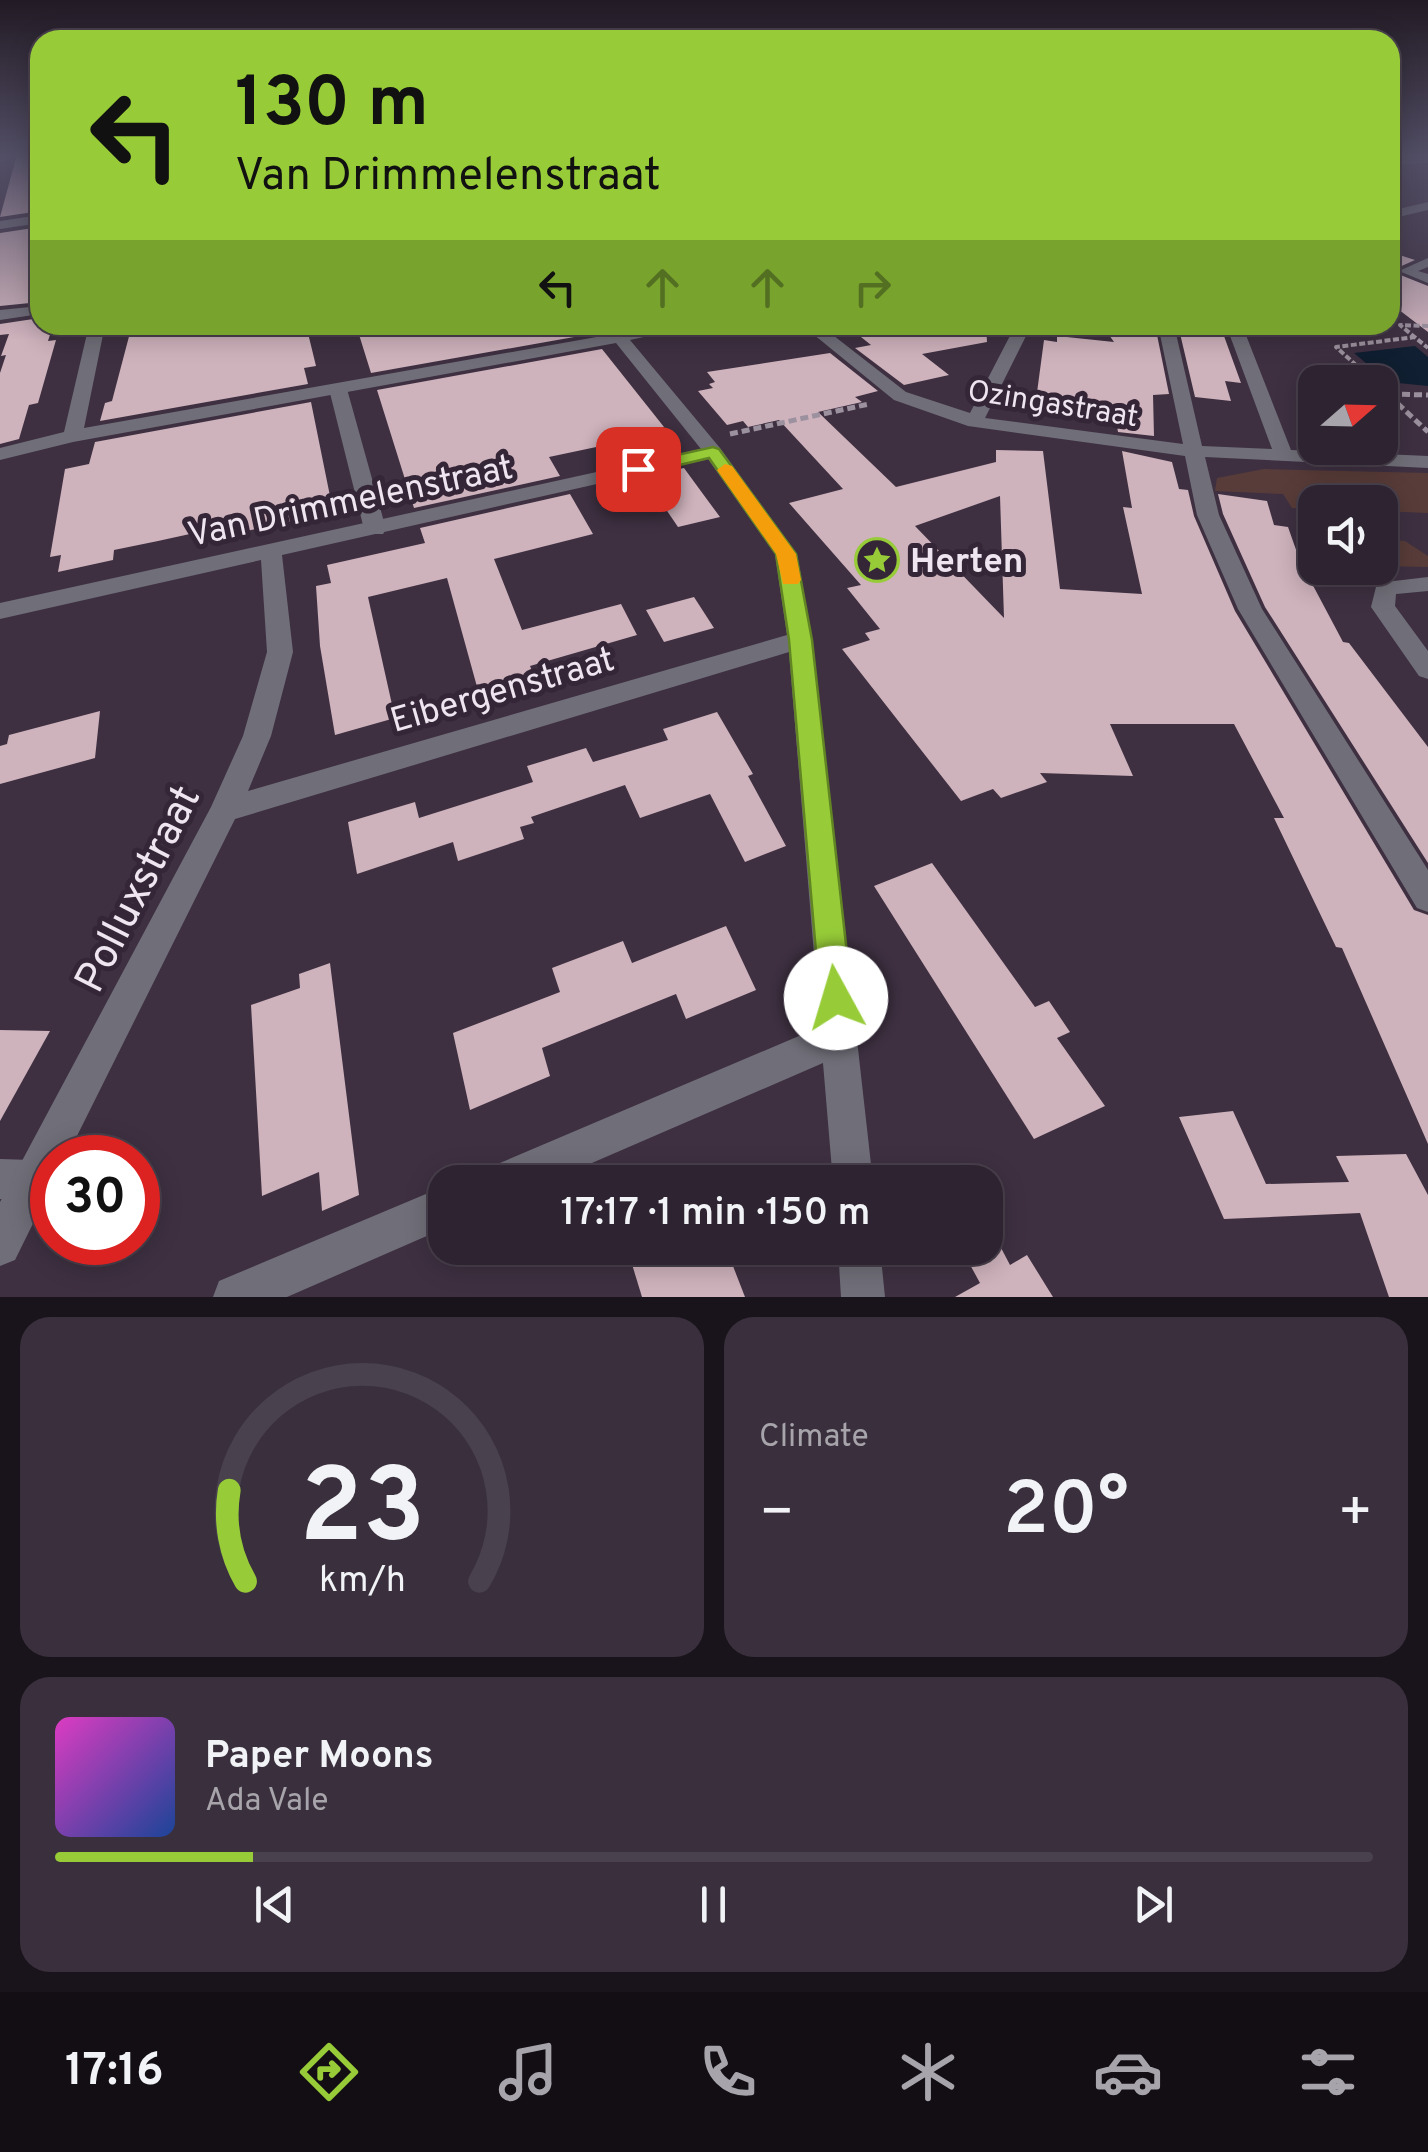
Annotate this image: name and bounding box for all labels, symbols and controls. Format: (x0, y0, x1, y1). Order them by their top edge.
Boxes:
text: 130 m (235, 62, 429, 151)
icon: left (70, 70, 200, 200)
text: Van Drimmelenstraat (235, 149, 661, 206)
icon: left (530, 260, 585, 315)
icon: ahead (635, 260, 690, 315)
icon: ahead (740, 260, 795, 315)
icon: right (845, 260, 900, 315)
north arrow (1298, 365, 1398, 465)
map controls (1298, 365, 1398, 585)
street label: Ozingastraat (965, 374, 1140, 437)
pin (596, 427, 681, 512)
icon: arrive (611, 442, 666, 497)
street label: Van Drimmelenstraat (184, 447, 517, 559)
button: sound (1298, 485, 1398, 585)
place icon: Herten (854, 537, 900, 583)
place label: Herten (910, 541, 1024, 585)
street label: Eibergenstraat (386, 639, 620, 745)
street label: Polluxstraat (65, 778, 215, 1003)
position arrow (784, 946, 888, 1050)
speed limit sign: 30 (30, 1135, 160, 1265)
text: 17:17 · 1 min · 150 m (561, 1190, 870, 1239)
text: Climate (759, 1418, 869, 1458)
text: 23 (299, 1447, 425, 1579)
text: 20° (1003, 1466, 1129, 1561)
text: − (759, 1480, 794, 1550)
text: + (1338, 1480, 1373, 1550)
text: km/h (319, 1559, 405, 1605)
text: Paper Moons (205, 1733, 434, 1782)
text: Ada Vale (205, 1782, 329, 1822)
icon: previous (247, 1877, 302, 1932)
icon: pause (686, 1877, 741, 1932)
icon: next (1126, 1877, 1181, 1932)
icon: directions (294, 2037, 364, 2107)
icon: music (493, 2037, 563, 2107)
icon: phone (693, 2037, 763, 2107)
icon: climate (893, 2037, 963, 2107)
icon: car (1093, 2037, 1163, 2107)
icon: filters (1293, 2037, 1363, 2107)
text: 17:16 (65, 2044, 164, 2101)

